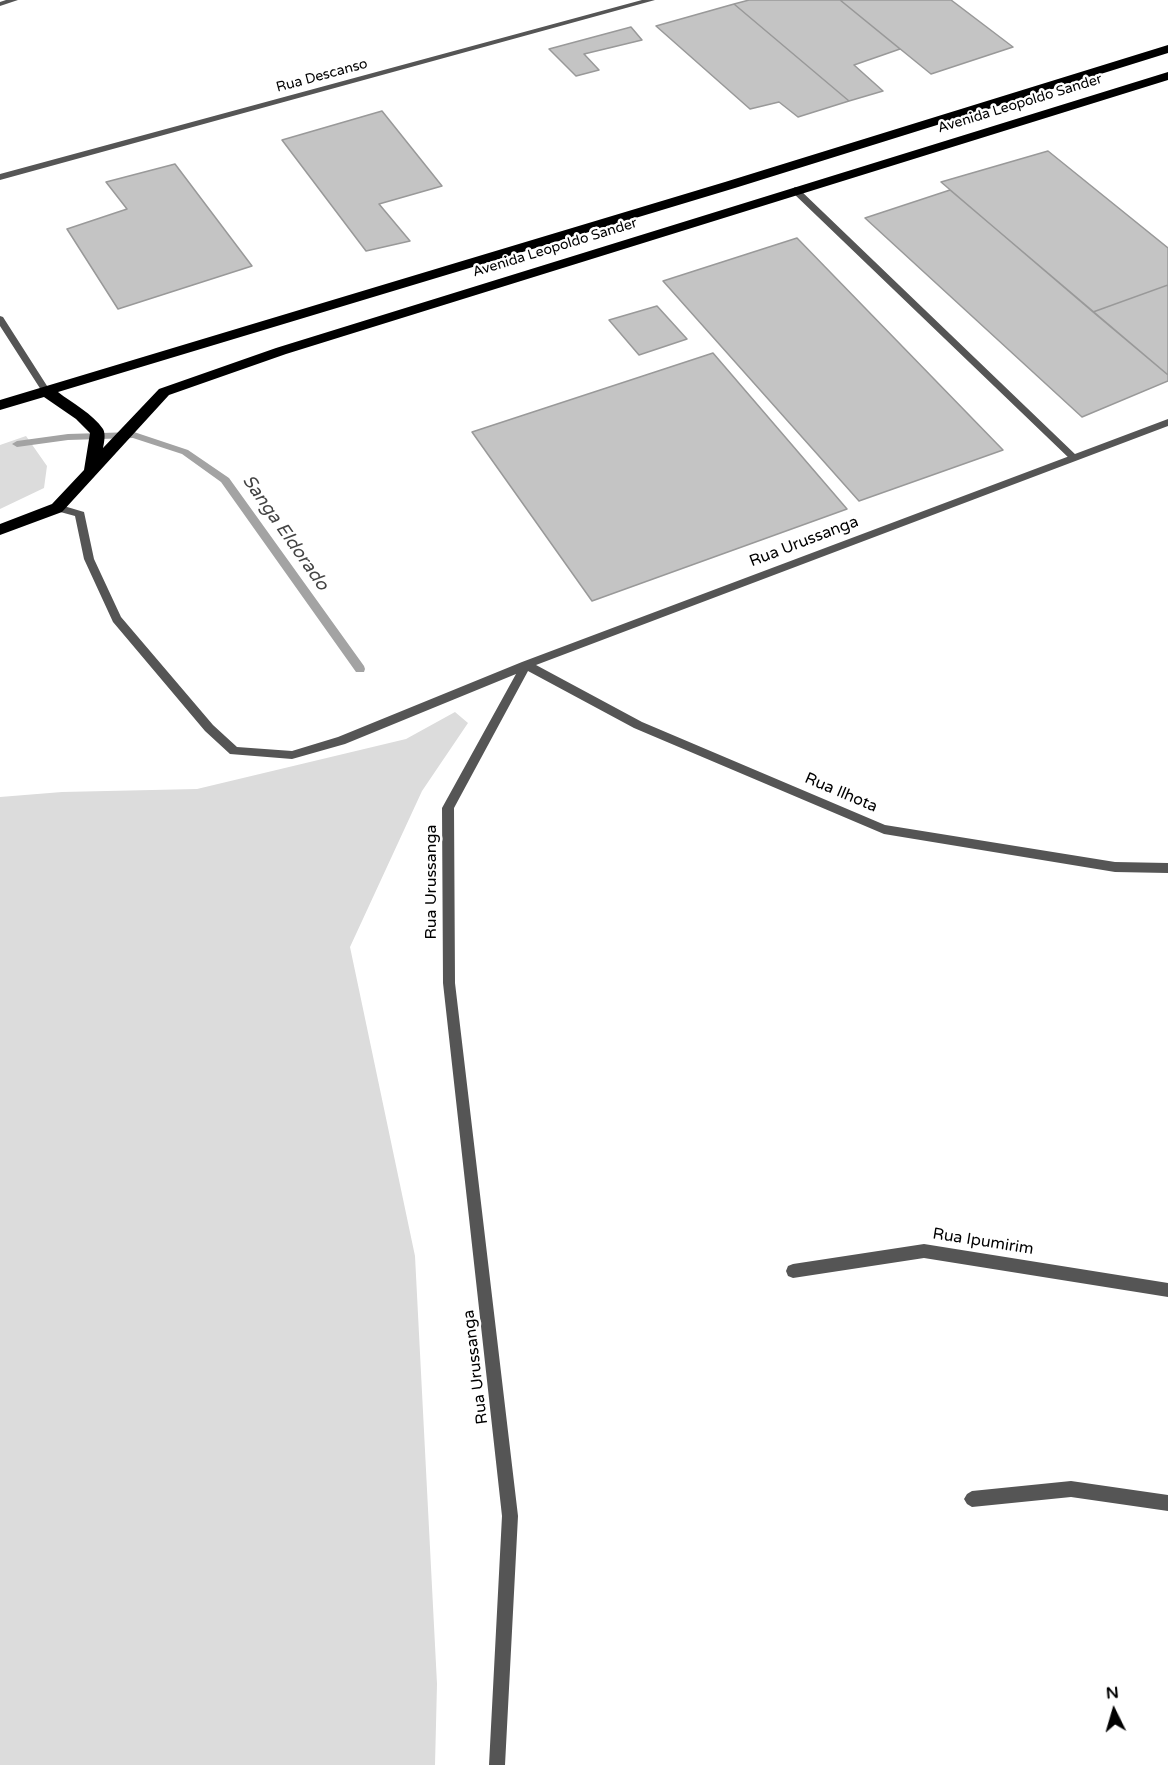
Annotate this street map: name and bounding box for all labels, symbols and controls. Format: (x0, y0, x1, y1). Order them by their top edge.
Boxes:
street label: Rua Descanso (274, 56, 370, 96)
street label: Avenida Leopoldo Sander (936, 71, 1104, 137)
street label: Avenida Leopoldo Sander (471, 215, 639, 281)
water label: Sanga Eldorado (237, 471, 333, 595)
street label: Rua Urussanga (747, 512, 861, 572)
street label: Rua Ilhota (802, 769, 880, 817)
street label: Rua Urussanga (422, 824, 442, 940)
street label: Rua Ipumirim (931, 1225, 1035, 1259)
street label: Rua Urussanga (459, 1309, 493, 1425)
north arrow (1084, 1681, 1144, 1741)
text: N (1105, 1683, 1120, 1704)

